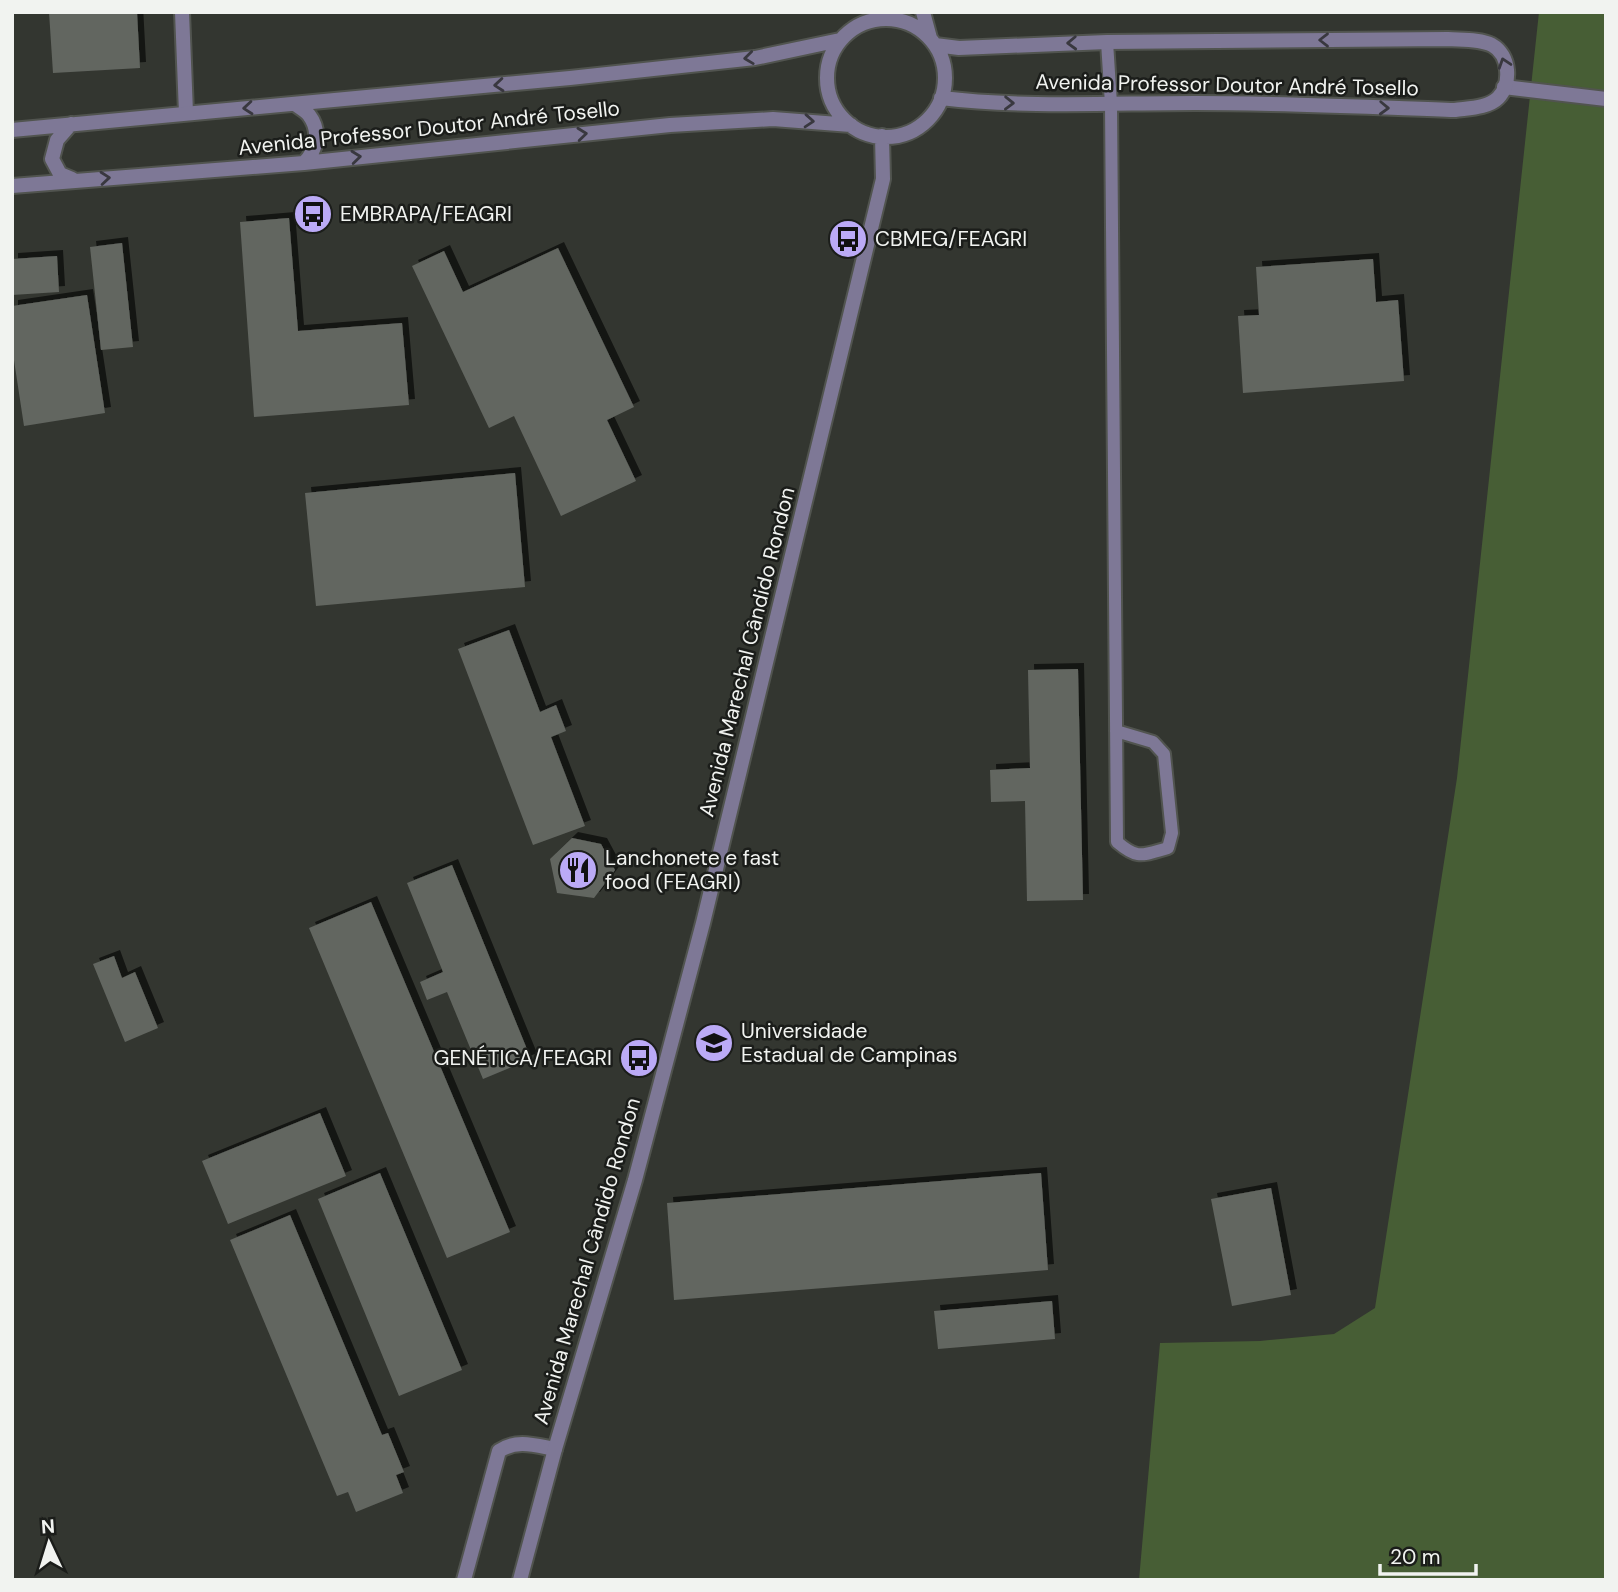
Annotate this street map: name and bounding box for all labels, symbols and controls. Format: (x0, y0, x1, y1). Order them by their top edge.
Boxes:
one-way arrow (1318, 32, 1329, 48)
one-way arrow (1066, 35, 1077, 50)
one-way arrow (743, 51, 755, 66)
one-way arrow (1498, 58, 1512, 70)
street label: Avenida Professor Doutor André Tosello (1035, 68, 1419, 102)
one-way arrow (493, 77, 505, 92)
street label: Avenida Professor Doutor André Tosello (237, 94, 621, 162)
one-way arrow (1004, 95, 1015, 111)
one-way arrow (242, 100, 253, 115)
one-way arrow (1379, 100, 1389, 116)
one-way arrow (804, 114, 815, 129)
one-way arrow (577, 127, 588, 142)
one-way arrow (351, 150, 362, 165)
one-way arrow (99, 171, 110, 186)
bus stop icon: EMBRAPA/FEAGRI (292, 193, 334, 235)
place label: EMBRAPA/FEAGRI (340, 200, 512, 228)
bus stop icon: CBMEG/FEAGRI (827, 218, 869, 260)
place label: CBMEG/FEAGRI (875, 225, 1027, 253)
street label: Avenida Marechal Cândido Rondon (692, 484, 802, 820)
place label: Lanchonete e fast food (FEAGRI) (605, 844, 779, 896)
restaurant icon: Lanchonete e fast food (FEAGRI) (557, 849, 599, 891)
place label: Universidade Estadual de Campinas (741, 1017, 958, 1069)
school or university icon: Universidade Estadual de Campinas (693, 1022, 735, 1064)
bus stop icon: GENÉTICA/FEAGRI (618, 1037, 660, 1079)
place label: GENÉTICA/FEAGRI (434, 1044, 612, 1072)
street label: Avenida Marechal Cândido Rondon (527, 1094, 647, 1428)
north arrow (14, 1508, 84, 1578)
text: N (40, 1514, 56, 1539)
scale bar (1380, 1532, 1476, 1576)
text: 20 m (1390, 1543, 1441, 1571)

